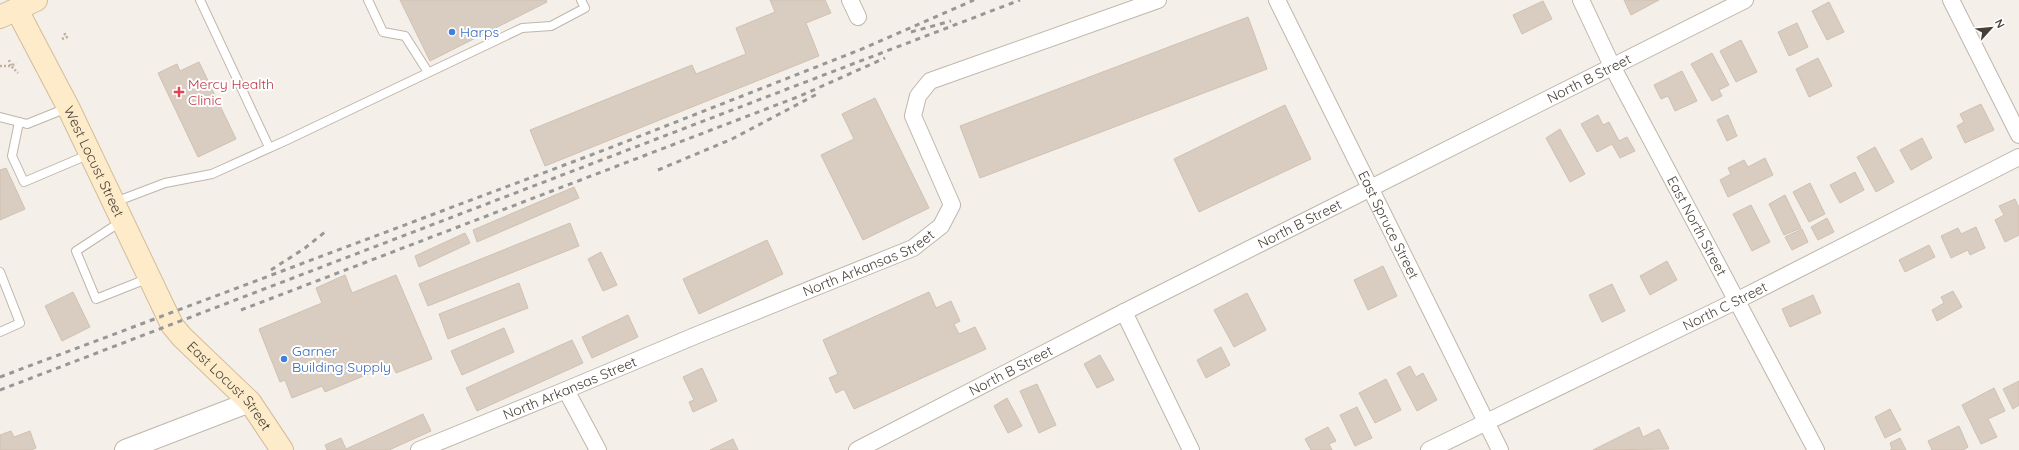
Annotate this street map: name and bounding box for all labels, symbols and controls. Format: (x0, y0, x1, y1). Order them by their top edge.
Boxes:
north arrow (1971, 8, 2011, 48)
text: N (1992, 17, 2008, 30)
place label: Harps (460, 23, 499, 41)
marker: Harps (447, 27, 457, 37)
street label: North B Street (1544, 50, 1634, 107)
place label: Mercy Health Clinic (188, 75, 274, 109)
marker: Mercy Health Clinic (173, 86, 185, 98)
street label: West Locust Street (60, 103, 128, 220)
street label: East Spruce Street (1354, 168, 1423, 282)
street label: East North Street (1663, 173, 1731, 279)
street label: North B Street (1254, 195, 1345, 252)
street label: North Arkansas Street (800, 225, 938, 301)
street label: North C Street (1680, 278, 1770, 335)
street label: East Locust Street (183, 338, 276, 434)
street label: North B Street (966, 341, 1056, 400)
place label: Garner Building Supply (292, 342, 391, 376)
street label: North Arkansas Street (500, 352, 640, 424)
marker: Garner Building Supply (279, 354, 289, 364)

